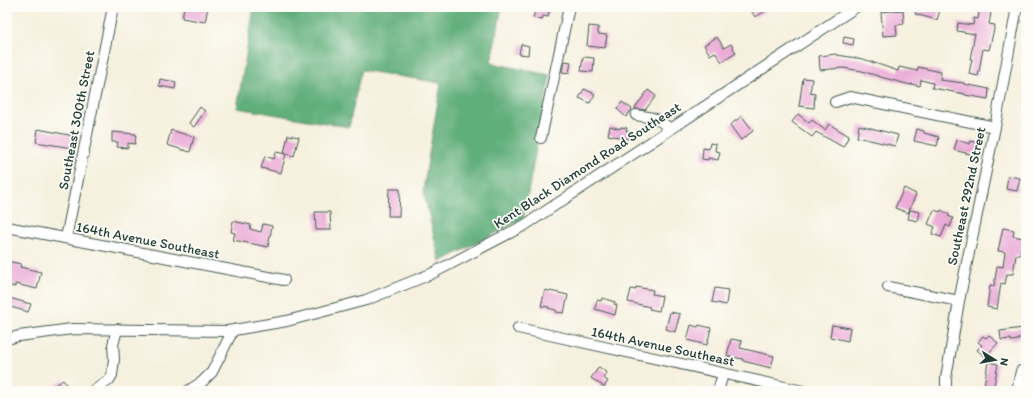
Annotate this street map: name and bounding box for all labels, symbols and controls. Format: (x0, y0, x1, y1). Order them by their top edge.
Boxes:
street label: Southeast 300th Street (55, 49, 98, 191)
street label: Kent Black Diamond Road Southeast (490, 98, 684, 232)
street label: Southeast 292nd Street (944, 125, 989, 267)
street label: 164th Avenue Southeast (75, 218, 221, 263)
street label: 164th Avenue Southeast (590, 323, 736, 370)
north arrow (975, 340, 1015, 380)
text: N (997, 357, 1011, 367)

